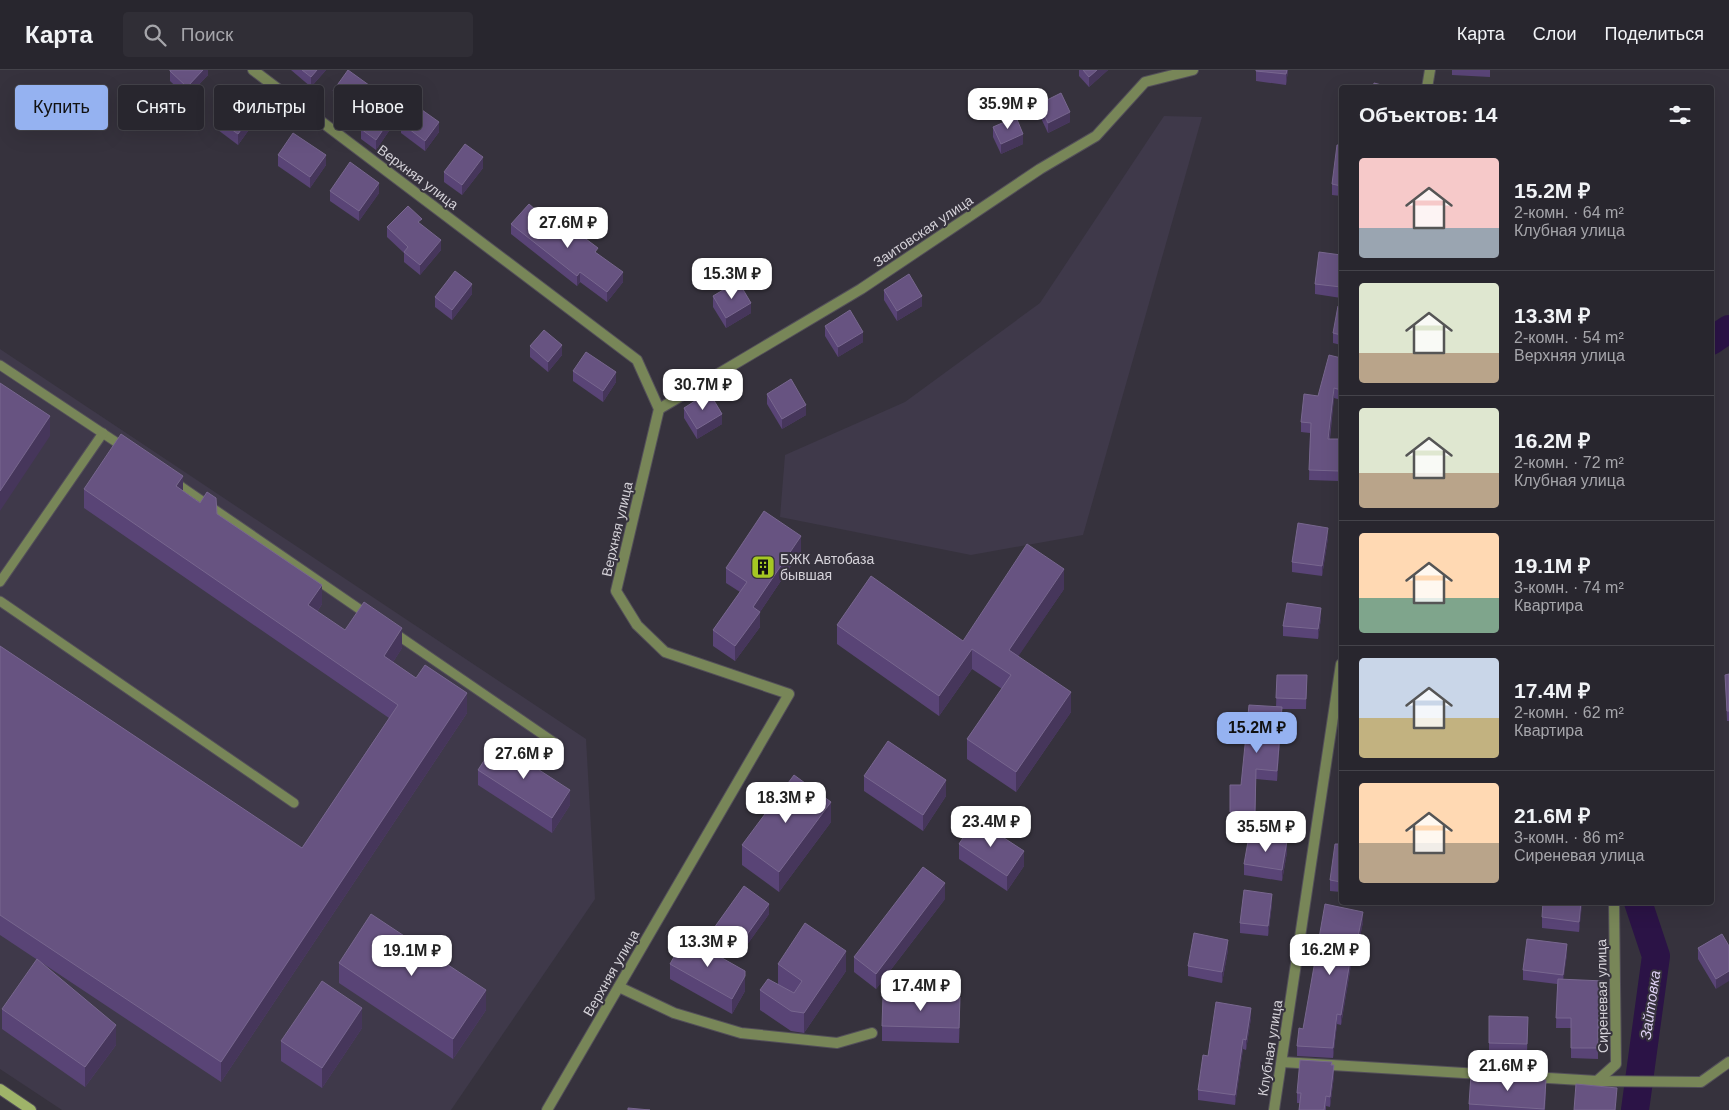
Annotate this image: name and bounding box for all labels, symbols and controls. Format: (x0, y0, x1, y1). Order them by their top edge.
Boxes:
search box (123, 12, 473, 57)
text: Карта (25, 21, 93, 48)
icon: search (141, 21, 169, 49)
text: Поиск (181, 24, 233, 45)
text: Карта (1457, 24, 1505, 44)
text: Слои (1533, 24, 1577, 44)
text: Поделиться (1605, 24, 1704, 44)
chip: Купить (15, 85, 108, 130)
chip: Снять (118, 85, 204, 130)
chip: Фильтры (214, 85, 324, 130)
chip: Новое (334, 85, 422, 130)
pin: 35.9M ₽ (962, 88, 1054, 130)
text: 35.9M ₽ (979, 95, 1037, 112)
icon: filters (1666, 101, 1694, 129)
text: Объектов: 14 (1359, 103, 1497, 126)
street label: Верхняя улица (374, 141, 462, 213)
icon: home (1399, 178, 1459, 238)
text: 15.2M ₽ (1514, 179, 1590, 202)
street label: Заитовская улица (870, 192, 976, 270)
text: 2-комн. · 64 m² (1514, 204, 1624, 221)
pin: 27.6M ₽ (522, 206, 614, 249)
text: 27.6M ₽ (539, 214, 597, 231)
text: Клубная улица (1514, 222, 1625, 239)
pin: 15.3M ₽ (686, 258, 778, 300)
text: 15.3M ₽ (703, 265, 761, 282)
icon: home (1399, 303, 1459, 363)
text: 13.3M ₽ (1514, 304, 1590, 327)
text: 2-комн. · 54 m² (1514, 329, 1624, 346)
text: Верхняя улица (1514, 347, 1625, 364)
pin: 30.7M ₽ (657, 368, 749, 411)
text: 30.7M ₽ (674, 376, 732, 393)
icon: home (1399, 428, 1459, 488)
text: 16.2M ₽ (1514, 429, 1590, 452)
text: 2-комн. · 72 m² (1514, 454, 1624, 471)
text: Клубная улица (1514, 472, 1625, 489)
street label: Верхняя улица (598, 480, 636, 578)
place label: БЖК Автобаза бывшая (780, 551, 874, 583)
icon: home (1399, 553, 1459, 613)
building icon: БЖК Автобаза бывшая (750, 554, 776, 580)
text: 19.1M ₽ (1514, 554, 1590, 577)
text: 3-комн. · 74 m² (1514, 579, 1624, 596)
text: Квартира (1514, 597, 1583, 614)
icon: home (1399, 678, 1459, 738)
text: 17.4M ₽ (1514, 679, 1590, 702)
text: 2-комн. · 62 m² (1514, 704, 1624, 721)
pin: 15.2M ₽ (1211, 712, 1303, 754)
text: 15.2M ₽ (1228, 719, 1286, 736)
text: Квартира (1514, 722, 1583, 739)
pin: 27.6M ₽ (478, 738, 570, 780)
text: 27.6M ₽ (495, 745, 553, 762)
pin: 18.3M ₽ (740, 782, 832, 824)
text: 18.3M ₽ (757, 789, 815, 806)
icon: home (1399, 803, 1459, 863)
text: 21.6M ₽ (1514, 804, 1590, 827)
pin: 23.4M ₽ (945, 806, 1037, 848)
pin: 35.5M ₽ (1220, 810, 1312, 853)
text: 23.4M ₽ (962, 813, 1020, 830)
text: 35.5M ₽ (1237, 818, 1295, 835)
text: 3-комн. · 86 m² (1514, 829, 1624, 846)
text: Сиреневая улица (1514, 847, 1644, 864)
pin: 13.3M ₽ (662, 926, 754, 968)
street label: Верхняя улица (580, 927, 642, 1019)
text: 13.3M ₽ (679, 933, 737, 950)
pin: 19.1M ₽ (366, 934, 458, 977)
pin: 16.2M ₽ (1284, 934, 1376, 976)
street label: Сиреневая улица (1593, 939, 1611, 1053)
text: 16.2M ₽ (1301, 941, 1359, 958)
text: 19.1M ₽ (383, 942, 441, 959)
water label: Зайтовка (1637, 969, 1663, 1041)
pin: 17.4M ₽ (875, 970, 967, 1012)
text: 17.4M ₽ (892, 977, 950, 994)
street label: Клубная улица (1255, 999, 1286, 1097)
pin: 21.6M ₽ (1462, 1050, 1554, 1092)
text: 21.6M ₽ (1479, 1057, 1537, 1074)

